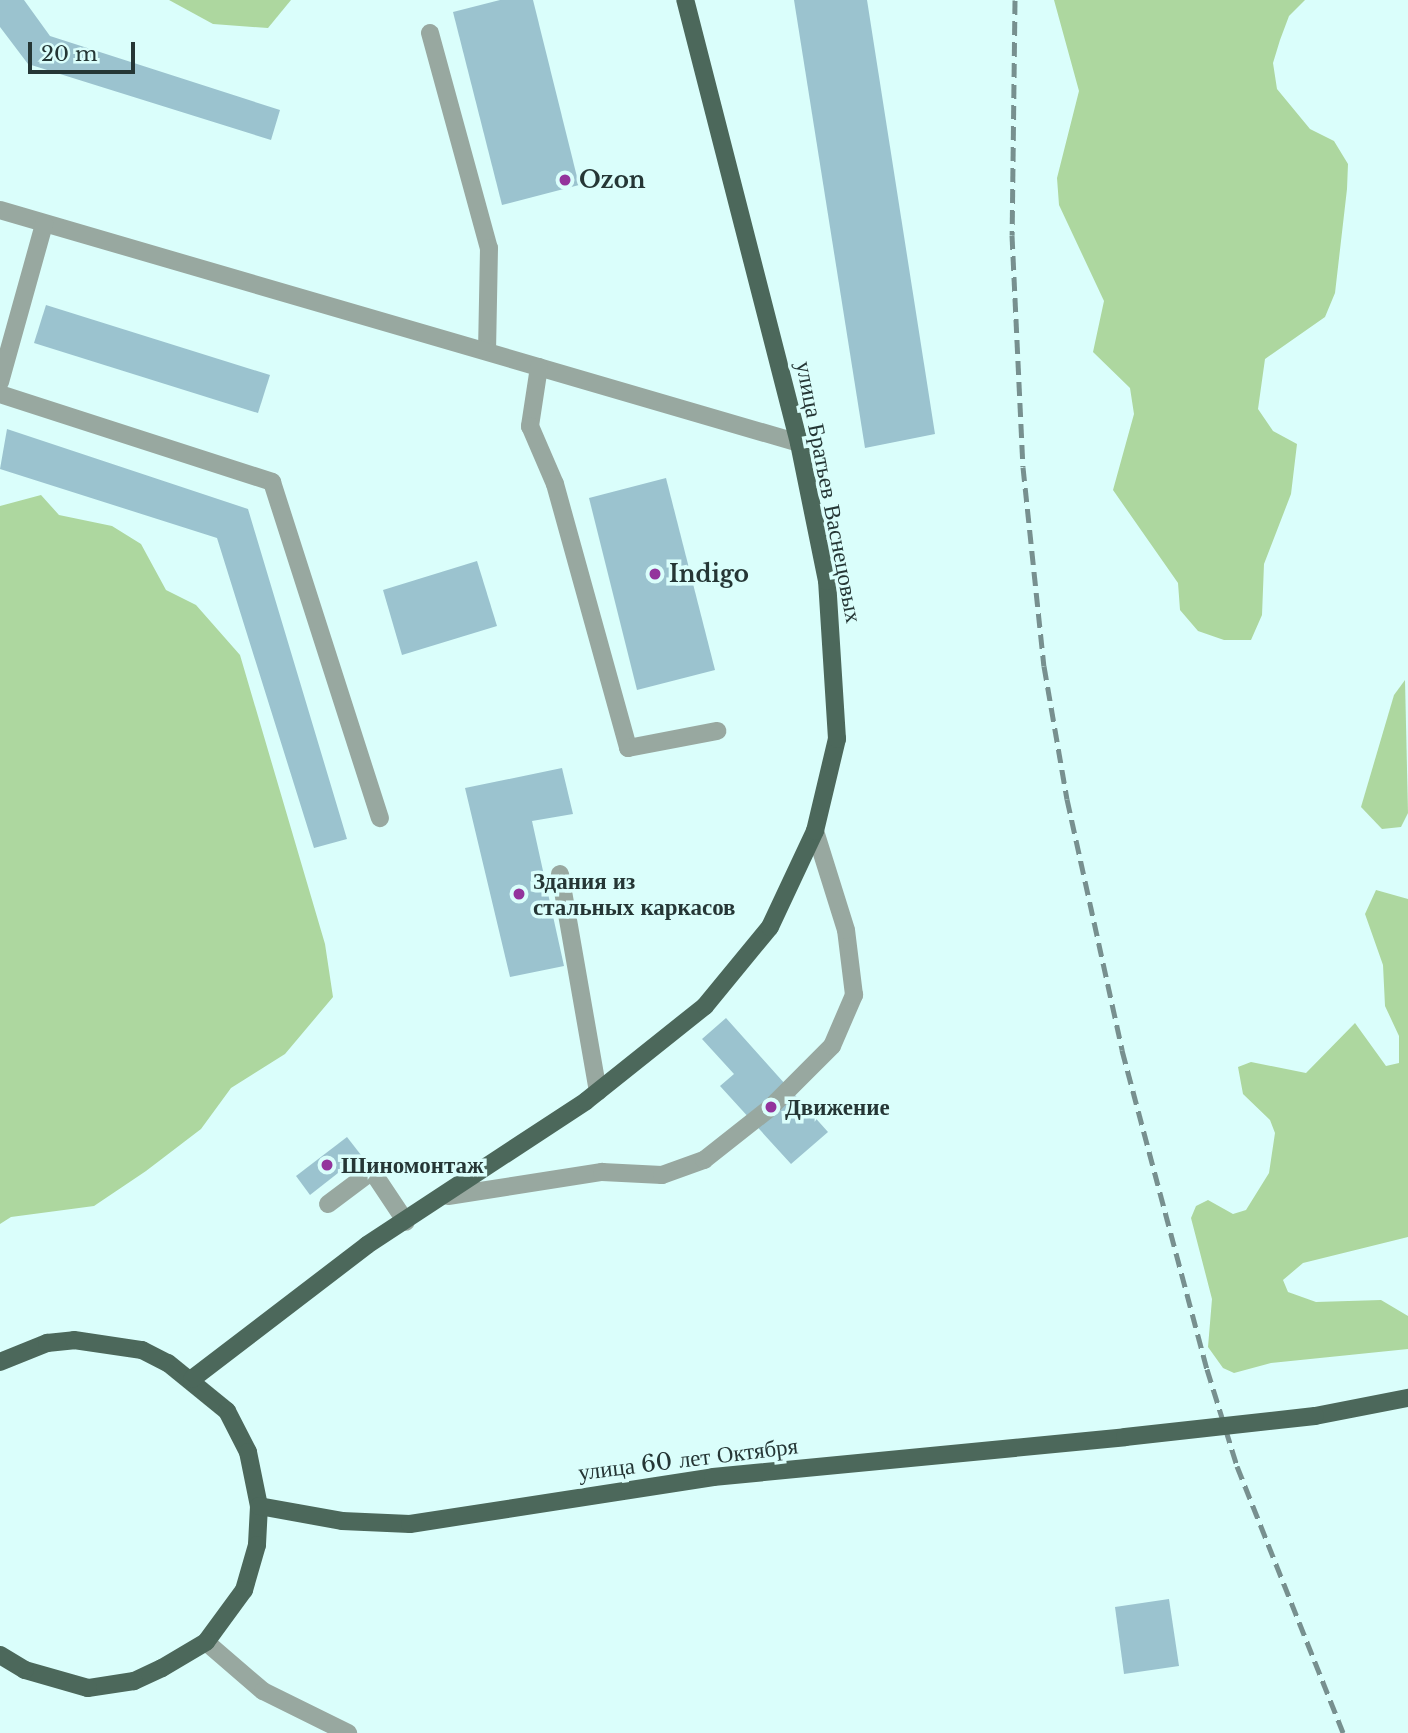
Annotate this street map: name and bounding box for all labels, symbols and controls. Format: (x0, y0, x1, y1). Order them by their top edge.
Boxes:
scale bar (32, 28, 138, 72)
text: 20 m (41, 41, 98, 67)
place label: Ozon (579, 166, 646, 194)
marker: Ozon (557, 172, 573, 188)
street label: улица Братьев Васнецовых (790, 359, 868, 625)
place label: Indigo (669, 560, 749, 588)
marker: Indigo (647, 566, 663, 582)
place label: Здания из стальных каркасов (533, 867, 736, 921)
marker: Здания из стальных каркасов (511, 886, 527, 902)
place label: Движение (785, 1093, 890, 1121)
marker: Движение (763, 1099, 779, 1115)
place label: Шиномонтаж (341, 1151, 484, 1179)
marker: Шиномонтаж (319, 1157, 335, 1173)
street label: улица 60 лет Октября (577, 1432, 799, 1486)

